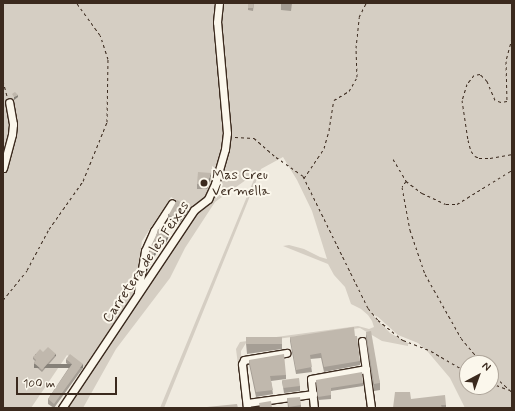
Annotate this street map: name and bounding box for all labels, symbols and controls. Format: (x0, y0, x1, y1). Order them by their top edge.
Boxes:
place label: Mas Creu Vermella (212, 167, 270, 200)
marker: Mas Creu Vermella (199, 178, 209, 188)
street label: Carretera de les Feixes (99, 198, 193, 326)
north arrow (459, 355, 499, 395)
text: N (479, 359, 494, 374)
scale bar (18, 369, 119, 395)
text: 100 m (23, 376, 55, 392)

